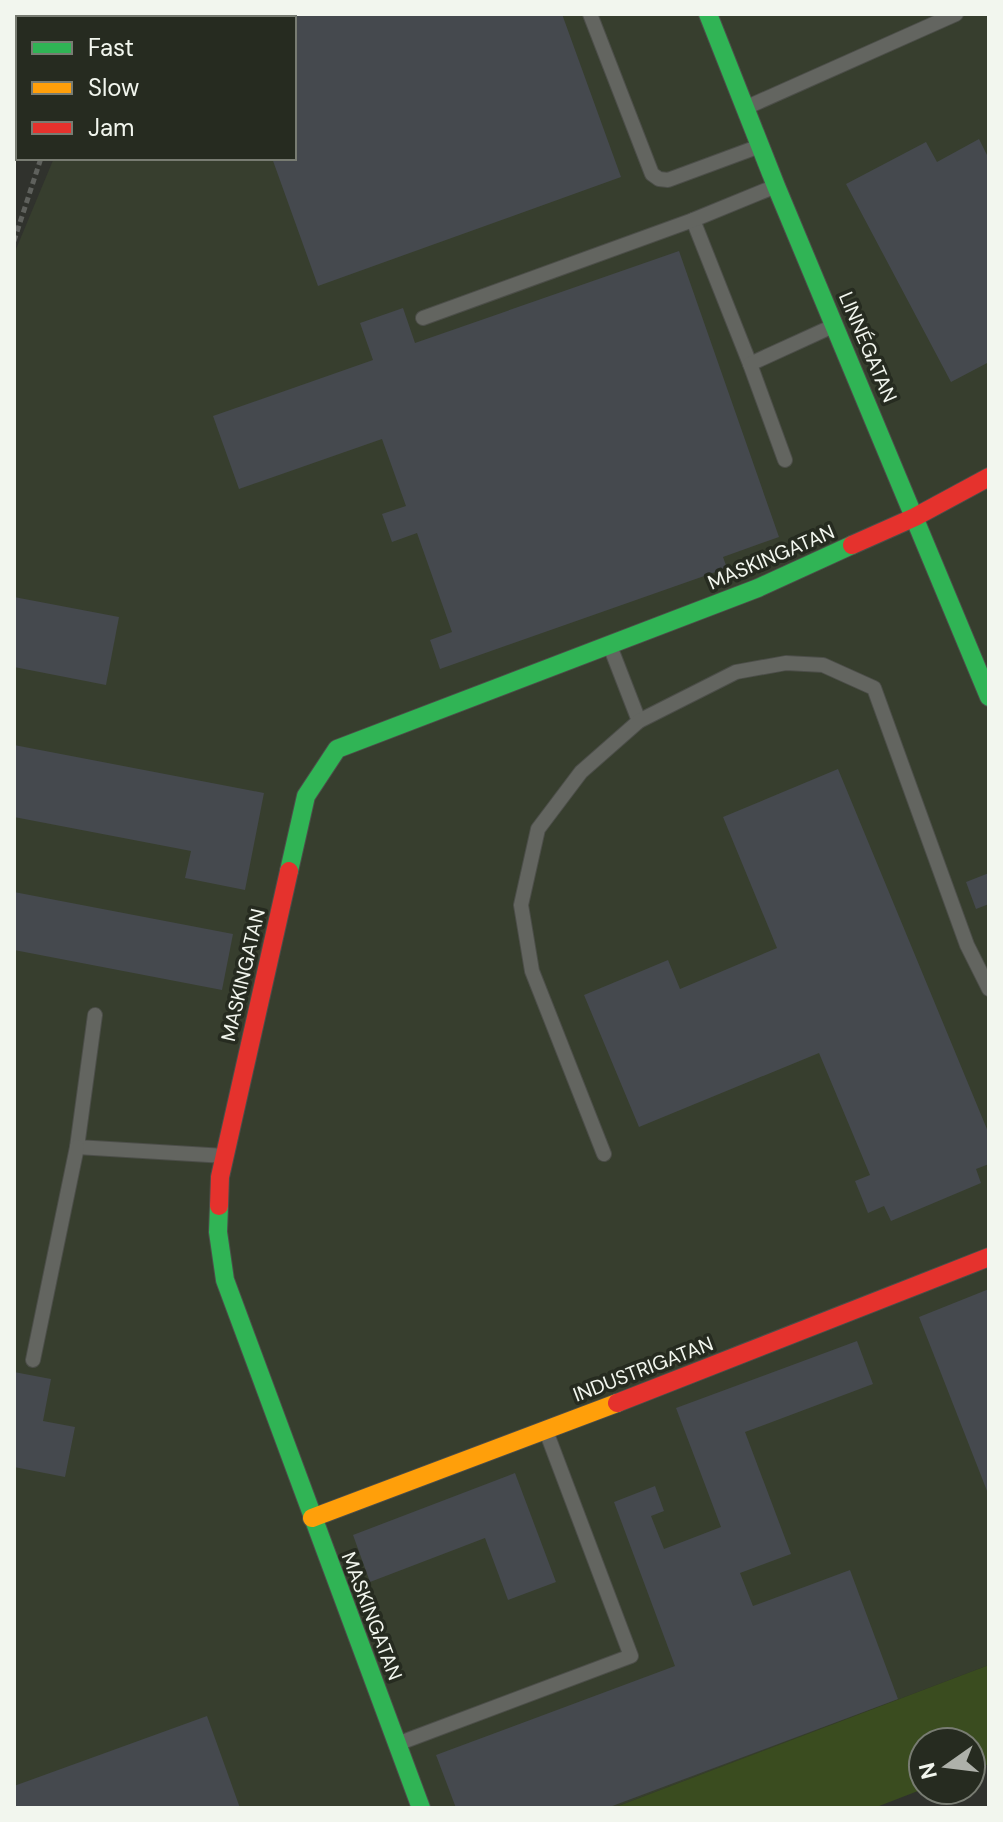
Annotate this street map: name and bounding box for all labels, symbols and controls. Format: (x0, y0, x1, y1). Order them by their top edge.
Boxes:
legend (16, 16, 296, 160)
text: Fast (88, 32, 134, 63)
text: Slow (88, 72, 139, 103)
text: Jam (88, 112, 134, 143)
street label: LINNÉGATAN (833, 288, 903, 406)
street label: MASKINGATAN (704, 519, 838, 595)
street label: MASKINGATAN (215, 906, 271, 1044)
street label: INDUSTRIGATAN (569, 1330, 717, 1408)
street label: MASKINGATAN (336, 1548, 408, 1684)
north arrow (907, 1726, 987, 1806)
text: N (912, 1759, 944, 1782)

